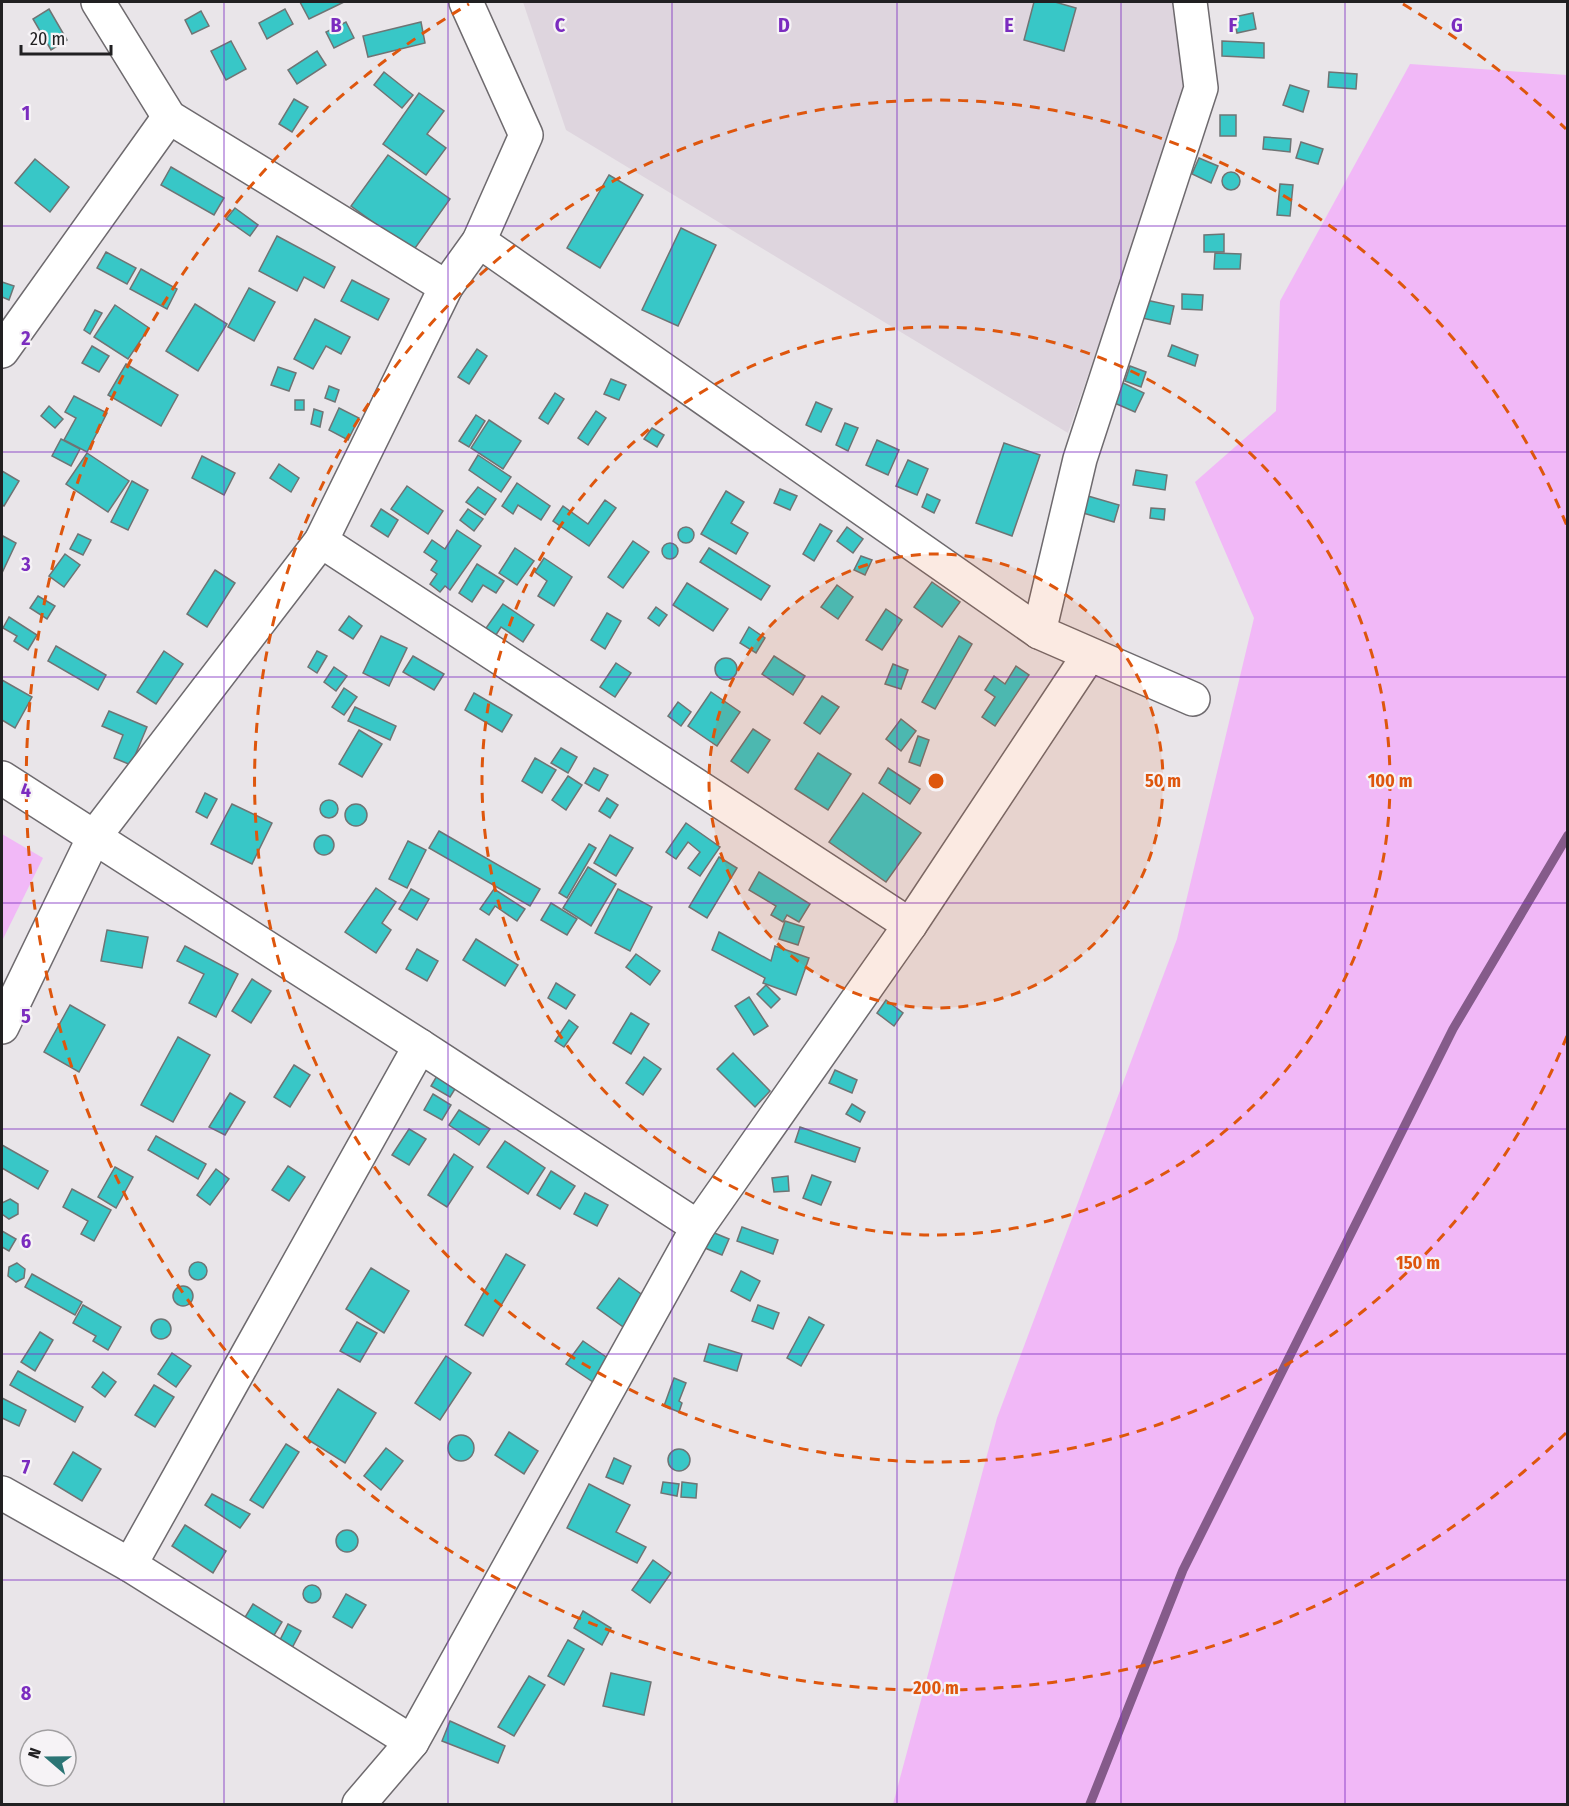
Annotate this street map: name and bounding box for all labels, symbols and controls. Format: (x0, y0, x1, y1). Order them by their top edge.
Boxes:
text: B (330, 13, 342, 37)
text: C (555, 13, 566, 37)
text: D (778, 13, 790, 37)
text: E (1004, 13, 1014, 37)
text: F (1229, 13, 1238, 37)
text: G (1451, 13, 1463, 37)
scale bar (21, 18, 111, 56)
text: 20 m (30, 28, 65, 50)
text: 1 (22, 101, 30, 125)
text: 2 (20, 326, 31, 350)
text: 3 (20, 552, 31, 576)
text: 50 m (1145, 770, 1181, 792)
text: 100 m (1368, 770, 1412, 792)
centre of rings (926, 771, 946, 791)
text: 4 (21, 778, 31, 802)
text: 5 (21, 1004, 31, 1028)
text: 6 (21, 1229, 31, 1253)
text: 150 m (1396, 1252, 1440, 1274)
text: 7 (22, 1455, 31, 1479)
text: 200 m (912, 1677, 959, 1699)
text: 8 (21, 1681, 32, 1705)
north arrow (18, 1728, 78, 1788)
text: N (24, 1745, 45, 1761)

